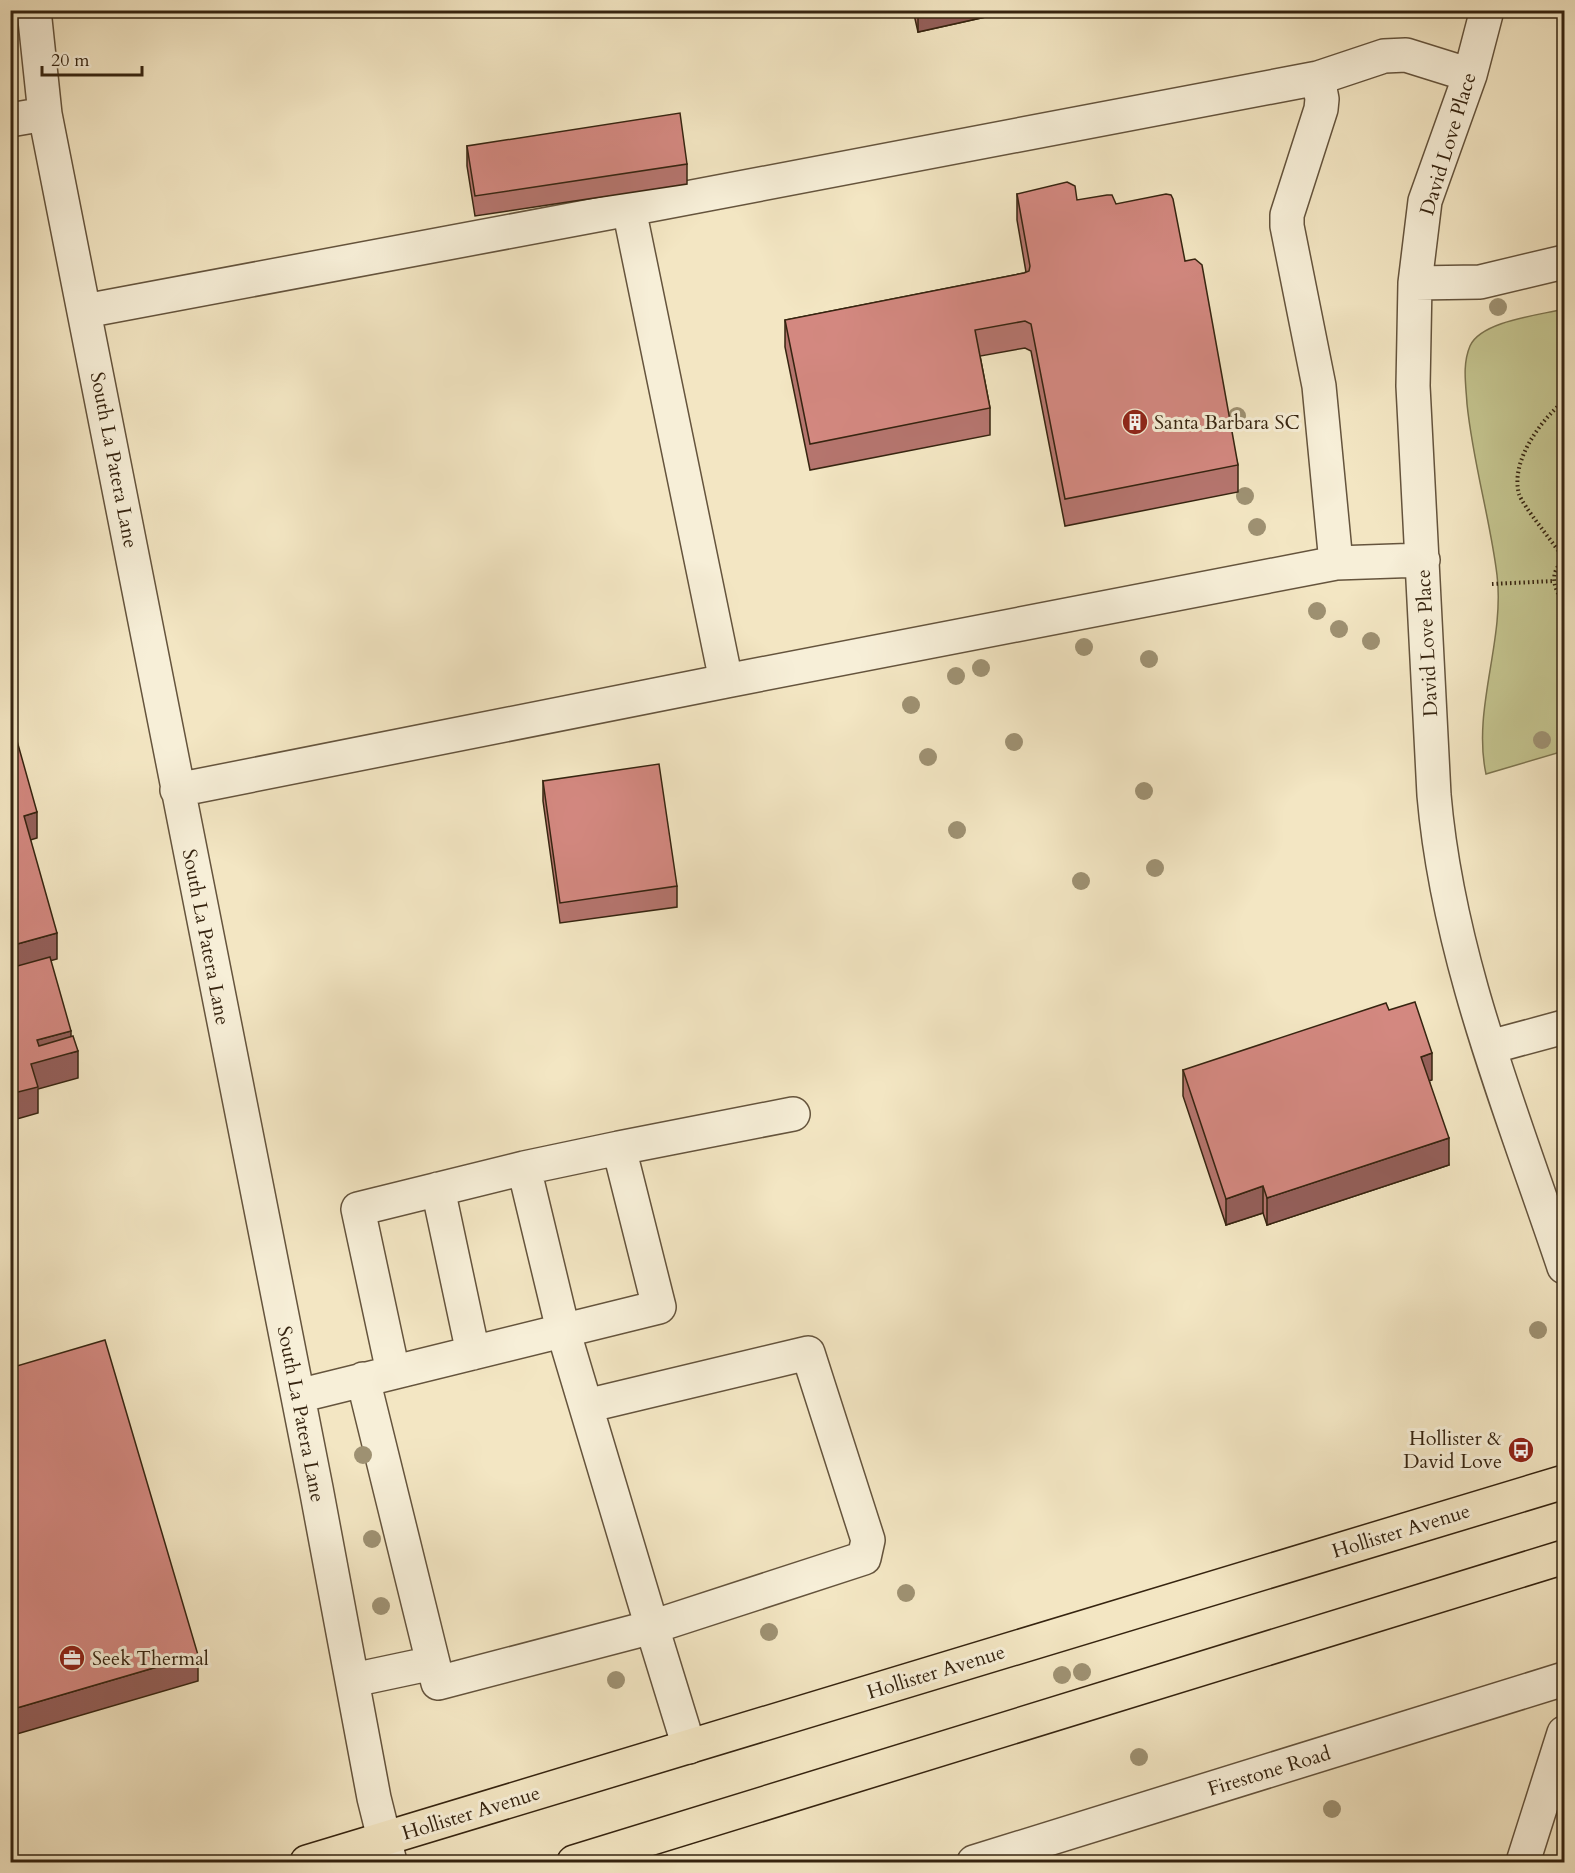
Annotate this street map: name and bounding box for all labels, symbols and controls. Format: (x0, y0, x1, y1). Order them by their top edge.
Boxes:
scale bar (42, 39, 142, 77)
text: 20 m (51, 48, 90, 73)
street label: David Love Place (1413, 69, 1483, 219)
street label: South La Patera Lane (84, 370, 144, 550)
building icon: Santa Barbara SC (1120, 407, 1150, 437)
place label: Santa Barbara SC (1154, 409, 1300, 436)
street label: David Love Place (1410, 568, 1444, 718)
street label: South La Patera Lane (176, 847, 236, 1027)
street label: South La Patera Lane (271, 1324, 331, 1504)
place label: Hollister & David Love (1403, 1425, 1502, 1475)
bus stop icon: Hollister & David Love (1506, 1435, 1536, 1465)
street label: Hollister Avenue (1329, 1497, 1473, 1565)
street label: Hollister Avenue (864, 1638, 1008, 1706)
office icon: Seek Thermal (57, 1643, 87, 1673)
place label: Seek Thermal (92, 1645, 209, 1672)
street label: Firestone Road (1204, 1739, 1334, 1802)
street label: Hollister Avenue (399, 1779, 543, 1847)

